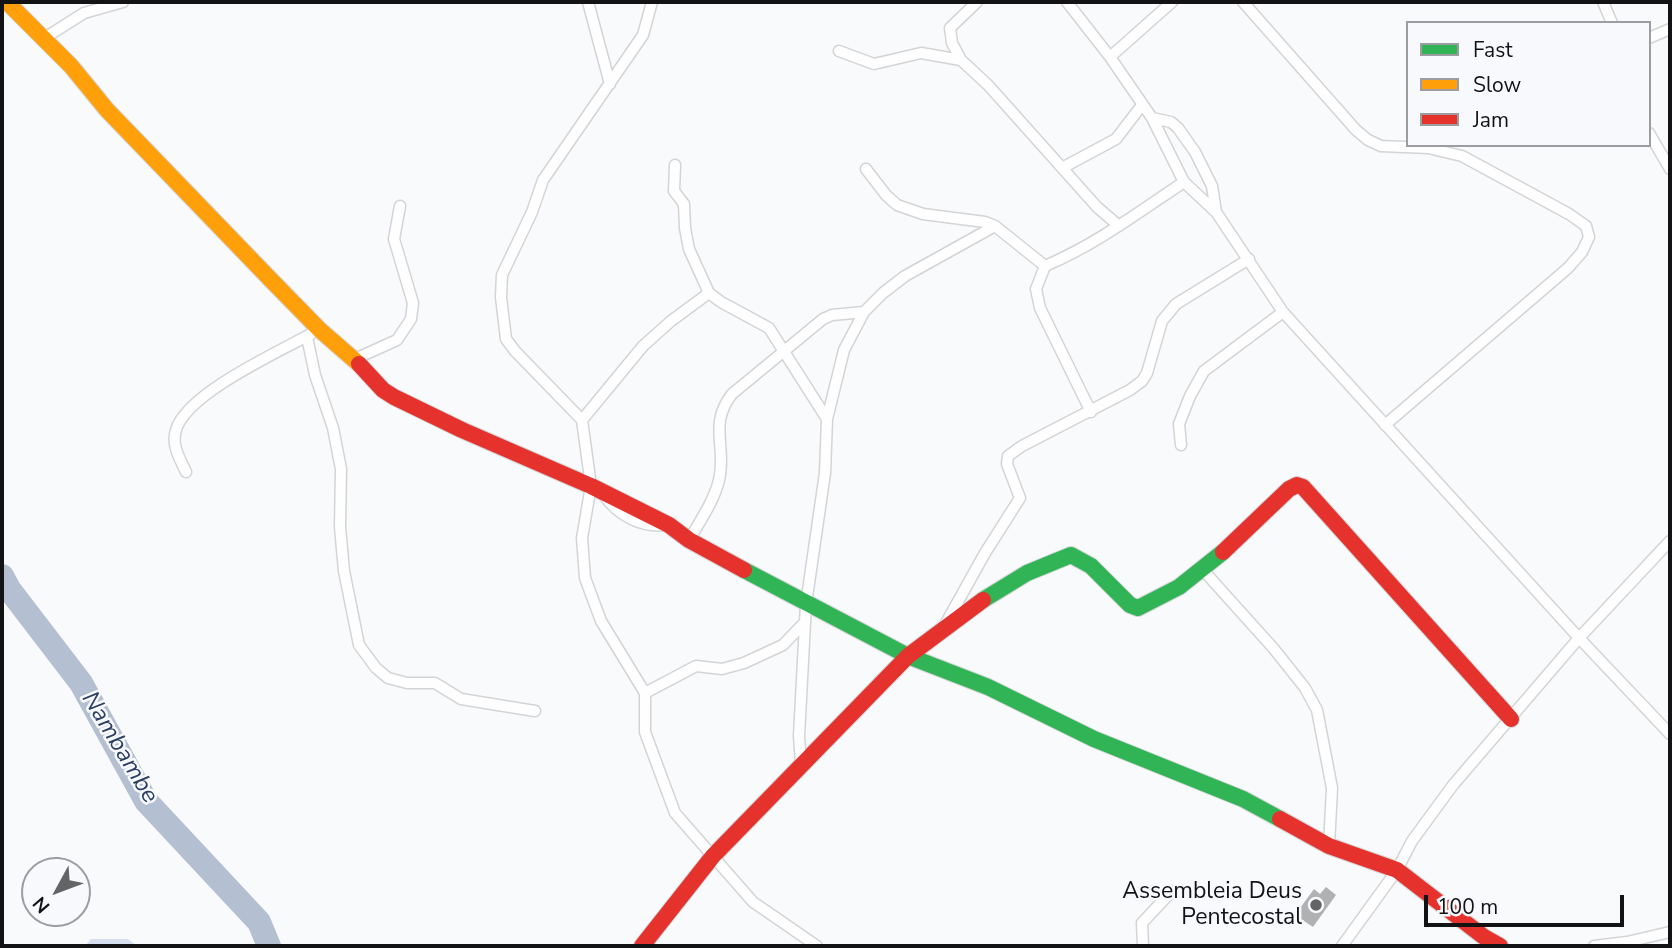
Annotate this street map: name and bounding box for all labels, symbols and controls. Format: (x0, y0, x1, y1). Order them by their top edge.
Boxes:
legend (1406, 21, 1651, 147)
text: Fast (1473, 36, 1513, 64)
text: Slow (1473, 71, 1521, 99)
text: Jam (1473, 106, 1509, 134)
water label: Nambambe (74, 687, 164, 809)
north arrow (21, 857, 91, 927)
place label: Assembleia Deus Pentecostal (1122, 878, 1302, 932)
scale bar (1427, 881, 1626, 925)
text: N (27, 891, 56, 918)
text: 100 m (1437, 893, 1498, 921)
marker: Assembleia Deus Pentecostal (1308, 897, 1324, 913)

